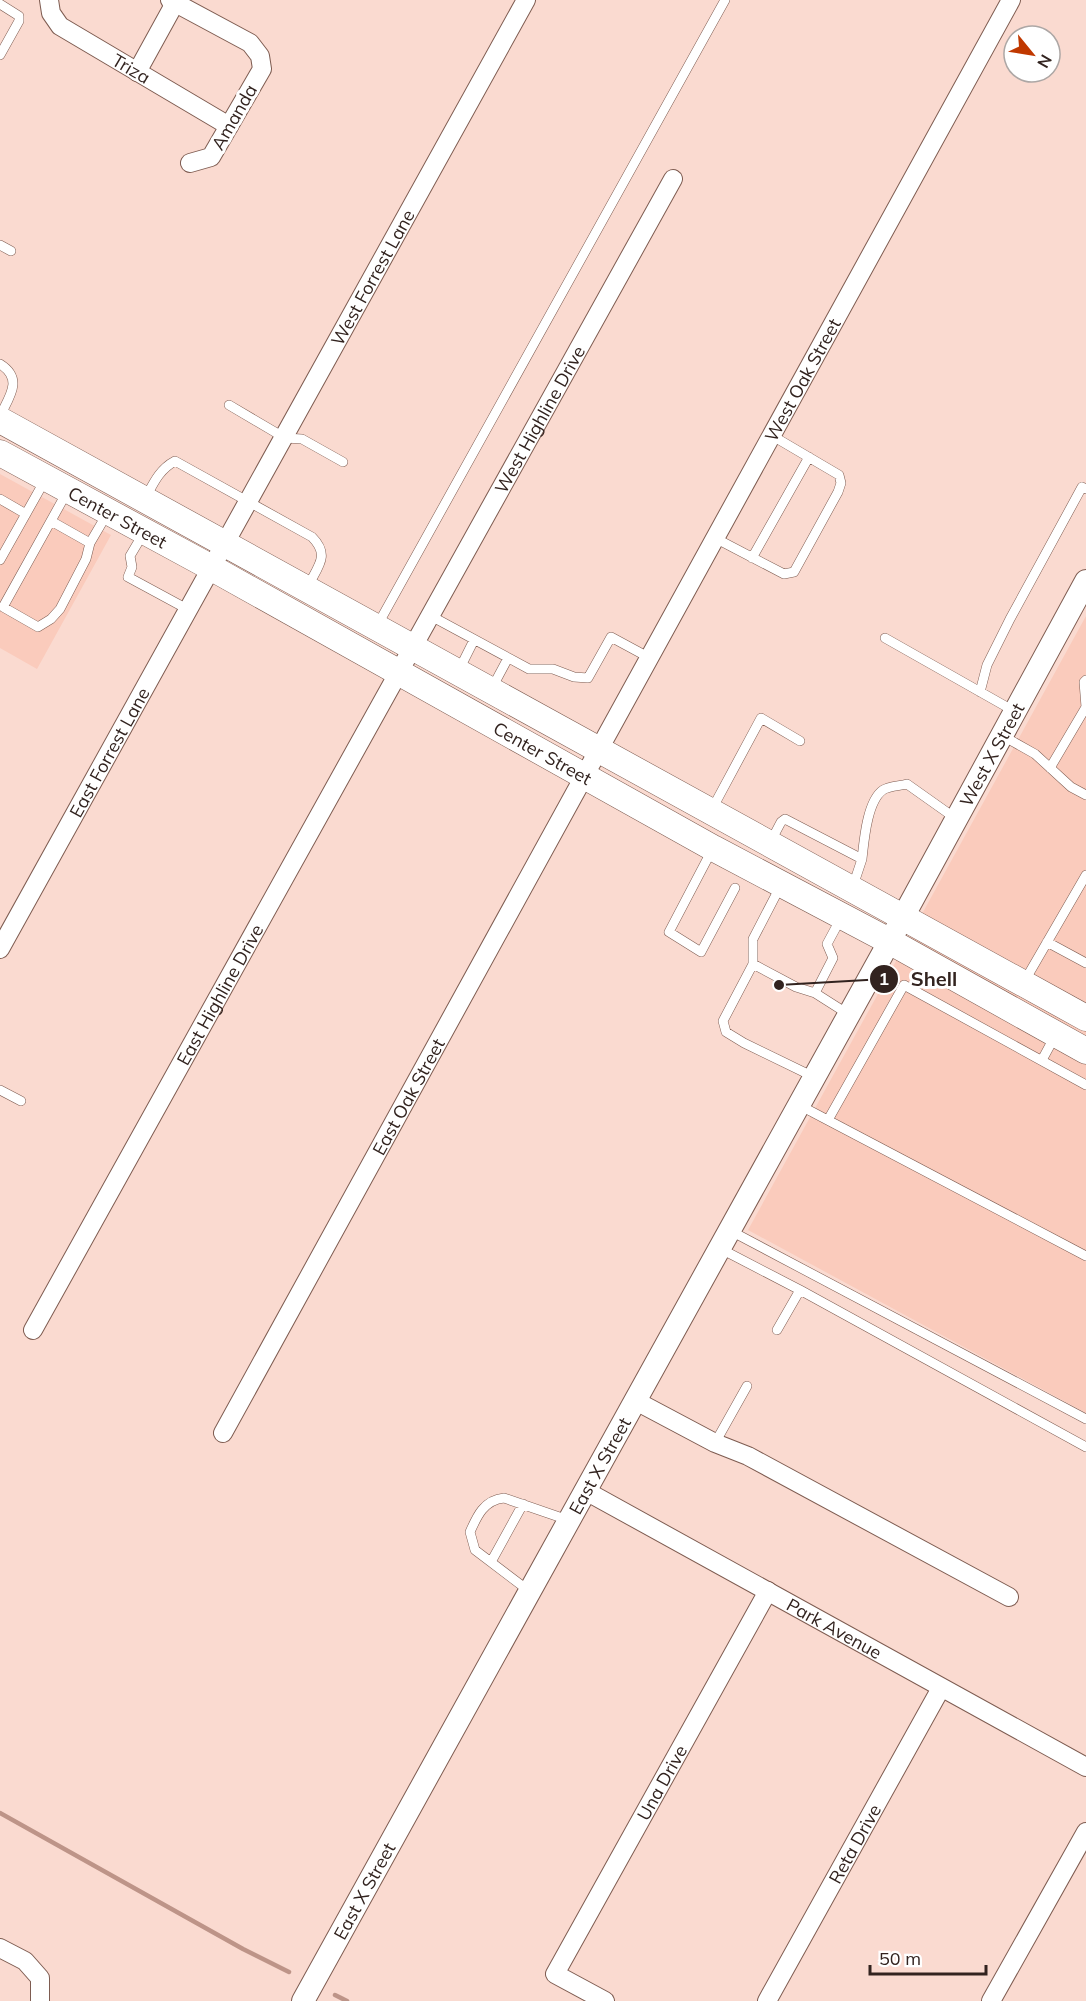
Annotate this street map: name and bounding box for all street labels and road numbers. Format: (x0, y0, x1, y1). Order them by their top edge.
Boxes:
street label: Triza (108, 48, 155, 88)
street label: Amanda (206, 80, 262, 154)
street label: West Forrest Lane (325, 205, 419, 349)
street label: West Oak Street (759, 314, 845, 445)
street label: West Highline Drive (489, 341, 590, 497)
street label: Center Street (64, 481, 171, 553)
street label: East Forrest Lane (64, 683, 154, 821)
street label: West X Street (954, 699, 1029, 810)
street label: Center Street (489, 716, 596, 789)
street label: East Highline Drive (171, 920, 268, 1069)
street label: East Oak Street (367, 1034, 449, 1159)
street label: East X Street (563, 1413, 635, 1518)
street label: Park Avenue (783, 1593, 886, 1664)
street label: Una Drive (631, 1741, 692, 1824)
street label: Reta Drive (823, 1800, 886, 1887)
street label: East X Street (328, 1838, 400, 1943)

